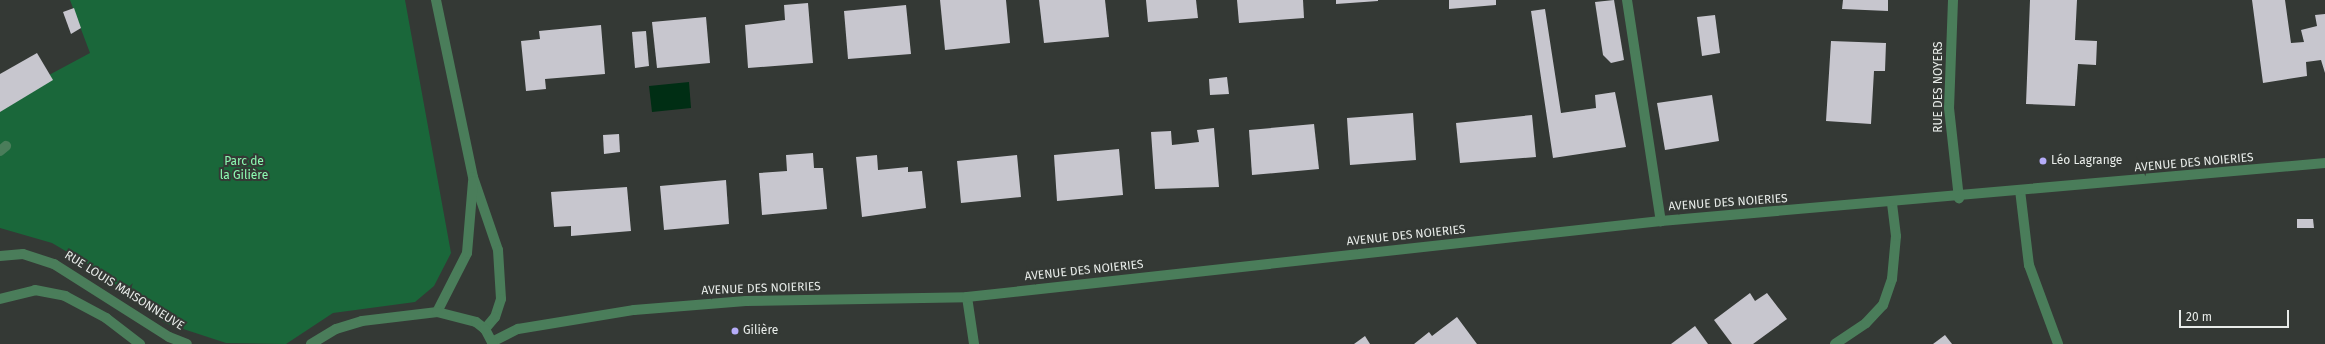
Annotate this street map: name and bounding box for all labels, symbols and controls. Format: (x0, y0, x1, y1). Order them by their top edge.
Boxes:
street label: RUE DES NOYERS (1932, 41, 1946, 133)
street label: AVENUE DES NOIERIES (2134, 151, 2254, 175)
place label: Léo Lagrange (2051, 154, 2122, 168)
park label: Parc de la Gilière (220, 155, 268, 183)
marker: Léo Lagrange (2038, 156, 2048, 166)
street label: AVENUE DES NOIERIES (1668, 192, 1788, 214)
street label: AVENUE DES NOIERIES (1346, 223, 1466, 249)
street label: RUE LOUIS MAISONNEUVE (62, 248, 186, 334)
street label: AVENUE DES NOIERIES (1024, 258, 1144, 284)
street label: AVENUE DES NOIERIES (701, 280, 821, 298)
scale bar (2181, 302, 2291, 328)
text: 20 m (2186, 310, 2212, 324)
place label: Gilière (743, 324, 778, 338)
marker: Gilière (730, 326, 740, 336)

